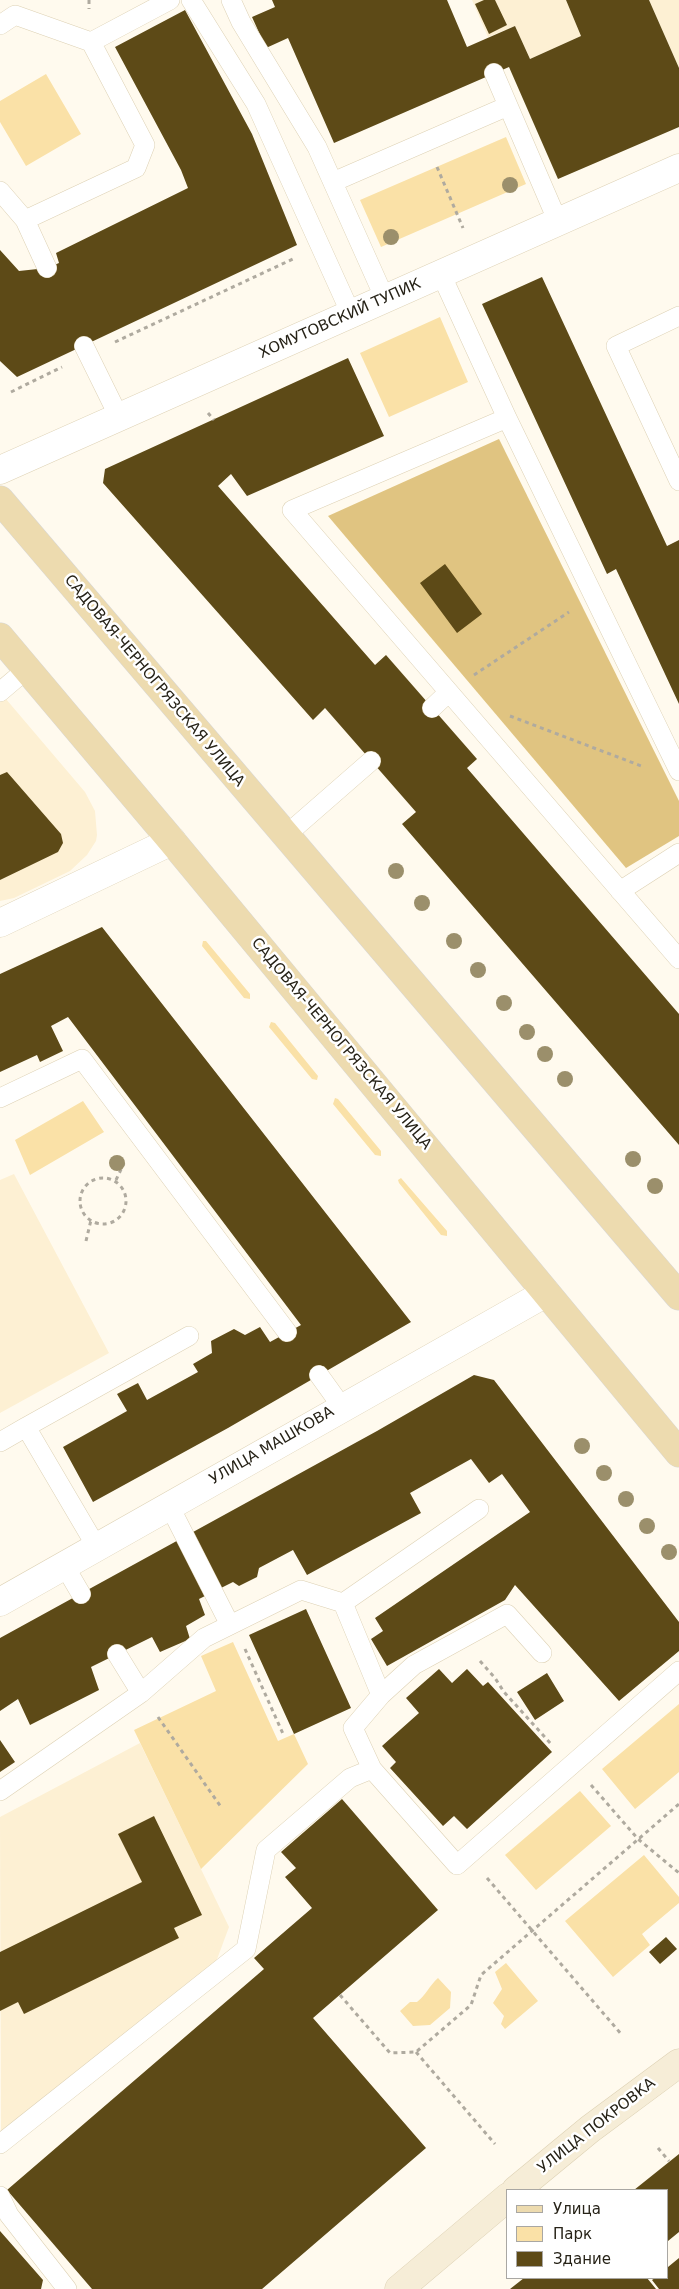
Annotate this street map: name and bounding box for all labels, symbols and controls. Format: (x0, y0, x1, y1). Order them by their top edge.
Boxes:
street label: ХОМУТОВСКИЙ ТУПИК (256, 275, 424, 363)
street label: САДОВАЯ-ЧЕРНОГРЯЗСКАЯ УЛИЦА (60, 571, 248, 791)
street label: САДОВАЯ-ЧЕРНОГРЯЗСКАЯ УЛИЦА (247, 934, 435, 1154)
street label: УЛИЦА МАШКОВА (207, 1403, 337, 1489)
street label: УЛИЦА ПОКРОВКА (535, 2075, 659, 2177)
legend (507, 2189, 669, 2279)
text: Улица (553, 2200, 601, 2218)
text: Парк (553, 2225, 592, 2243)
text: Здание (553, 2250, 611, 2268)

